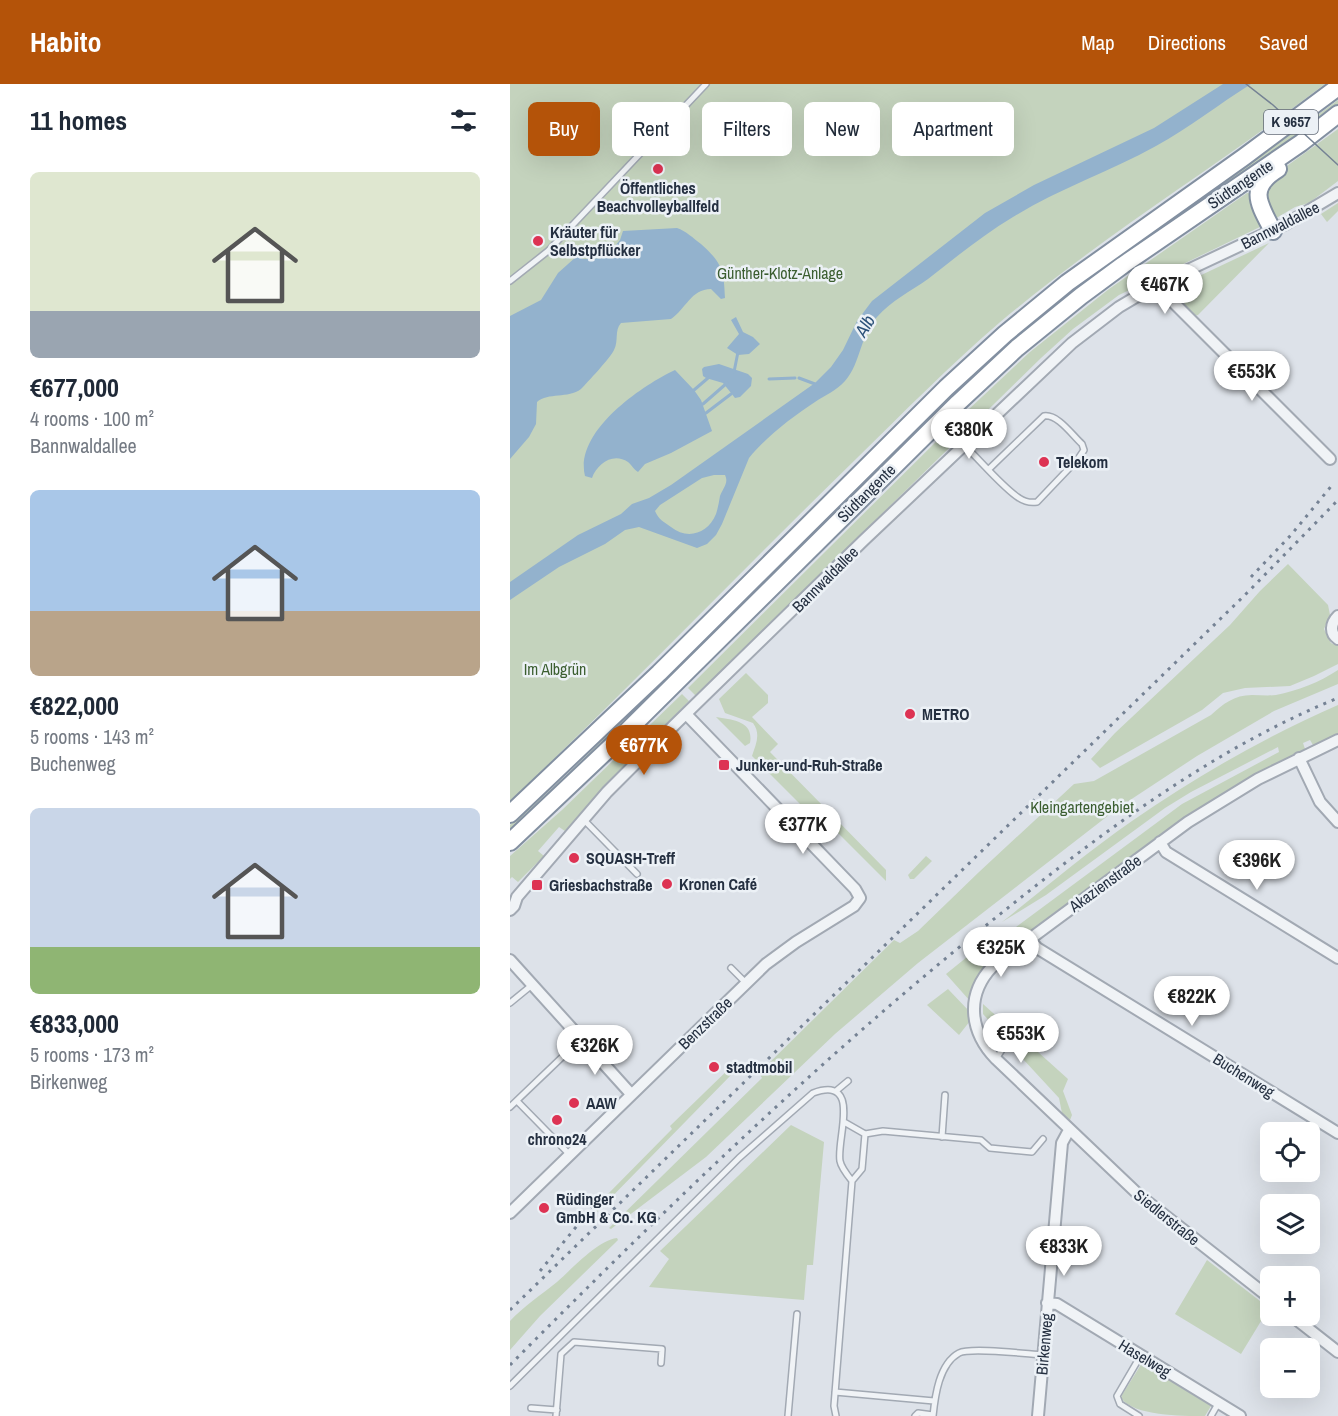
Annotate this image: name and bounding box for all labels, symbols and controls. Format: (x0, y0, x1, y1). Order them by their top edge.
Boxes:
text: Habito (30, 23, 101, 61)
text: Map (1081, 28, 1115, 57)
text: Directions (1148, 28, 1226, 57)
text: Saved (1259, 28, 1308, 57)
chip: Buy (528, 102, 600, 156)
chip: Rent (612, 102, 690, 156)
chip: Filters (702, 102, 792, 156)
chip: New (804, 102, 880, 156)
chip: Apartment (892, 102, 1014, 156)
text: 11 homes (30, 103, 127, 138)
icon: filters (447, 104, 480, 137)
road number: K 9657 (1264, 110, 1318, 134)
street label: Südtangente (1203, 154, 1277, 214)
marker: Öffentliches Beachvolleyballfeld (651, 162, 665, 176)
place label: Öffentliches Beachvolleyballfeld (597, 177, 719, 217)
street label: Bannwaldallee (1237, 196, 1323, 254)
icon: home (201, 211, 309, 319)
place label: Kräuter für Selbstpflücker (550, 221, 641, 261)
marker: Kräuter für Selbstpflücker (531, 234, 545, 248)
park label: Günther-Klotz-Anlage (717, 262, 843, 284)
pin: €467K (1123, 264, 1207, 315)
text: €467K (1141, 270, 1189, 297)
water label: Alb (848, 310, 881, 342)
pin: €553K (1210, 351, 1294, 402)
text: €553K (1228, 357, 1276, 384)
text: €677,000 (30, 370, 119, 405)
text: 4 rooms · 100 m² (30, 405, 154, 432)
pin: €380K (927, 409, 1011, 460)
text: €380K (945, 415, 993, 442)
text: Bannwaldallee (30, 432, 137, 459)
place label: Telekom (1056, 451, 1108, 473)
marker: Telekom (1037, 455, 1051, 469)
street label: Südtangente (832, 459, 900, 527)
icon: home (201, 529, 309, 637)
street label: Bannwaldallee (787, 541, 863, 617)
park label: Im Albgrün (524, 658, 586, 680)
text: €822,000 (30, 688, 119, 723)
place label: METRO (922, 703, 969, 725)
marker: METRO (903, 707, 917, 721)
text: 5 rooms · 143 m² (30, 723, 154, 750)
pin: €677K (602, 725, 686, 776)
text: €677K (620, 731, 668, 758)
text: Buchenweg (30, 750, 116, 777)
place label: Junker-und-Ruh-Straße (736, 754, 883, 776)
marker: Junker-und-Ruh-Straße (717, 758, 731, 772)
park label: Kleingartengebiet (1030, 796, 1134, 818)
pin: €377K (761, 804, 845, 855)
text: €377K (779, 810, 827, 837)
pin: €396K (1215, 840, 1299, 891)
text: €396K (1233, 846, 1281, 873)
icon: home (201, 847, 309, 955)
place label: SQUASH-Treff (586, 847, 675, 869)
street label: Akazienstraße (1064, 849, 1146, 917)
marker: SQUASH-Treff (567, 851, 581, 865)
place label: Kronen Café (679, 873, 757, 895)
place label: Griesbachstraße (549, 874, 653, 896)
marker: Kronen Café (660, 877, 674, 891)
marker: Griesbachstraße (530, 878, 544, 892)
pin: €325K (959, 927, 1043, 978)
text: €325K (977, 933, 1025, 960)
pin: €822K (1150, 976, 1234, 1027)
text: €822K (1168, 982, 1216, 1009)
street label: Benzstraße (673, 992, 737, 1054)
text: €833,000 (30, 1006, 119, 1041)
pin: €553K (979, 1013, 1063, 1064)
text: €553K (997, 1019, 1045, 1046)
pin: €326K (553, 1025, 637, 1076)
text: €326K (571, 1031, 619, 1058)
text: 5 rooms · 173 m² (30, 1041, 154, 1068)
street label: Buchenweg (1209, 1048, 1279, 1103)
place label: stadtmobil (726, 1056, 792, 1078)
marker: stadtmobil (707, 1060, 721, 1074)
text: Birkenweg (30, 1068, 107, 1095)
place label: AAW (586, 1092, 617, 1114)
marker: AAW (567, 1096, 581, 1110)
marker: chrono24 (550, 1113, 564, 1127)
map controls (1260, 1122, 1320, 1398)
button: locate (1260, 1122, 1320, 1182)
place label: chrono24 (527, 1128, 587, 1150)
street label: Siedlerstraße (1129, 1184, 1205, 1250)
place label: Rüdinger GmbH & Co. KG (556, 1188, 657, 1228)
button: layers (1260, 1194, 1320, 1254)
marker: Rüdinger GmbH & Co. KG (537, 1201, 551, 1215)
pin: €833K (1022, 1226, 1106, 1277)
text: €833K (1040, 1232, 1088, 1259)
button: + (1260, 1266, 1320, 1326)
street label: Birkenweg (1030, 1311, 1058, 1376)
street label: Haselweg (1115, 1334, 1176, 1383)
button: − (1260, 1338, 1320, 1398)

